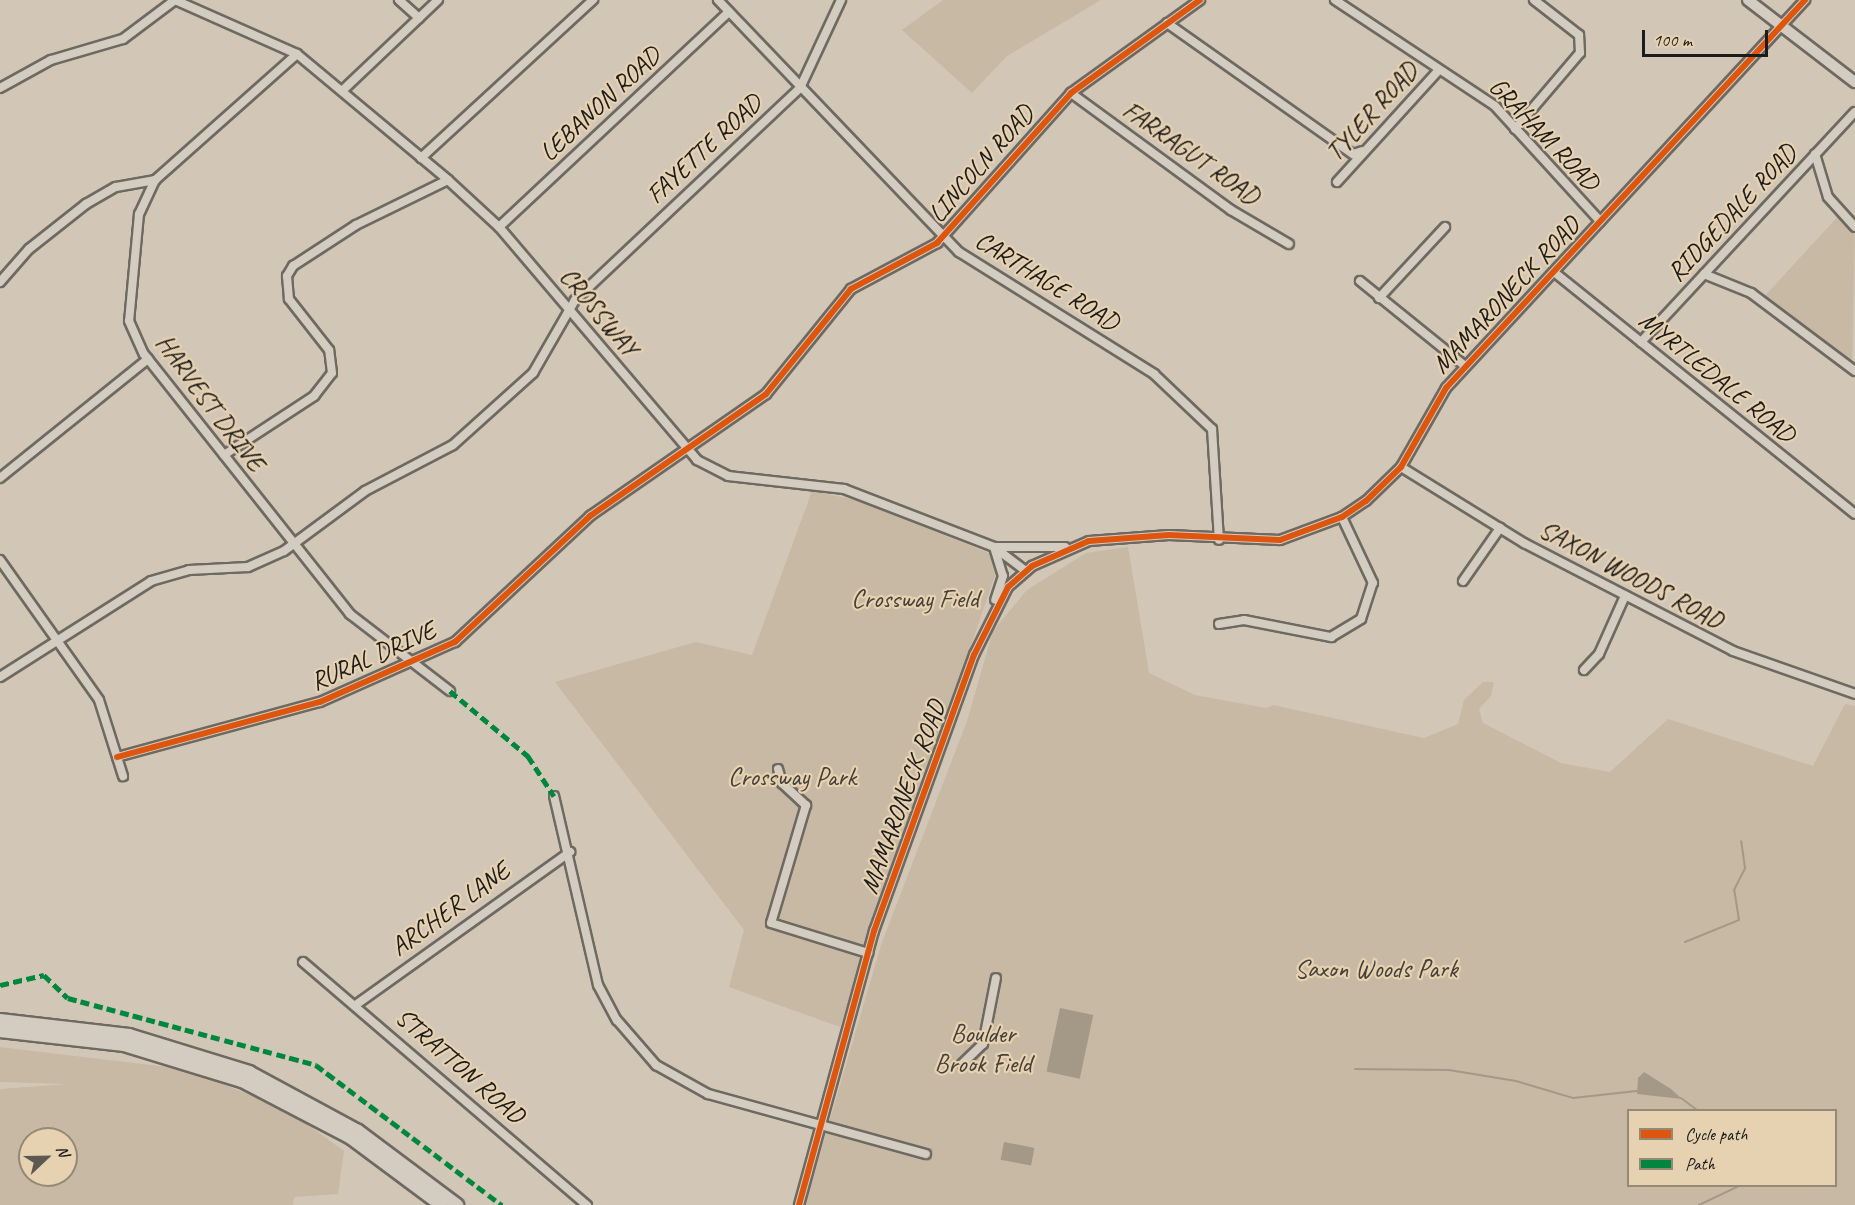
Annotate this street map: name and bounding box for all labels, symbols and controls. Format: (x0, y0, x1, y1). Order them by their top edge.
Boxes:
scale bar (1645, 18, 1771, 56)
text: 100 m (1653, 29, 1692, 51)
street label: LEBANON ROAD (533, 40, 667, 168)
street label: TYLER ROAD (1319, 55, 1425, 169)
street label: GRAHAM ROAD (1482, 71, 1606, 197)
street label: FAYETTE ROAD (640, 87, 768, 211)
street label: FARRAGUT ROAD (1116, 94, 1266, 212)
street label: LINCOLN ROAD (921, 98, 1041, 230)
street label: RIDGEDALE ROAD (1660, 137, 1804, 289)
street label: MAMARONECK ROAD (1425, 210, 1587, 380)
street label: CARTHAGE ROAD (969, 224, 1125, 338)
street label: CROSSWAY (553, 261, 645, 363)
street label: MYRTLEDALE ROAD (1632, 304, 1802, 450)
street label: HARVEST DRIVE (149, 329, 271, 477)
street label: SAXON WOODS ROAD (1533, 513, 1729, 637)
park label: Crossway Field (851, 583, 979, 615)
street label: RURAL DRIVE (306, 615, 440, 697)
street label: MAMARONECK ROAD (853, 696, 953, 898)
park label: Crossway Park (728, 761, 856, 793)
street label: ARCHER LANE (384, 855, 516, 963)
park label: Saxon Woods Park (1294, 953, 1458, 985)
street label: STRATTON ROAD (389, 1001, 531, 1131)
park label: Boulder Brook Field (934, 1018, 1032, 1080)
legend (1627, 1109, 1837, 1187)
text: Cycle path (1685, 1123, 1747, 1145)
north arrow (18, 1127, 78, 1187)
text: N (52, 1143, 74, 1159)
text: Path (1685, 1153, 1715, 1175)

